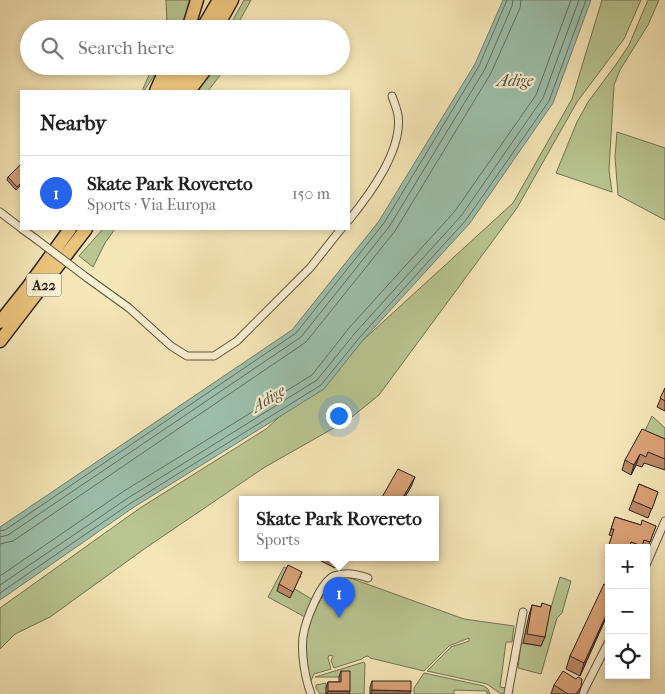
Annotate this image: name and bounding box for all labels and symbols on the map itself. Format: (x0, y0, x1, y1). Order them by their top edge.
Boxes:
water label: Adige (495, 71, 534, 90)
road number: A22 (27, 274, 62, 296)
water label: Adige (246, 380, 289, 417)
your location (326, 403, 352, 429)
pin: 1 (323, 577, 355, 618)

